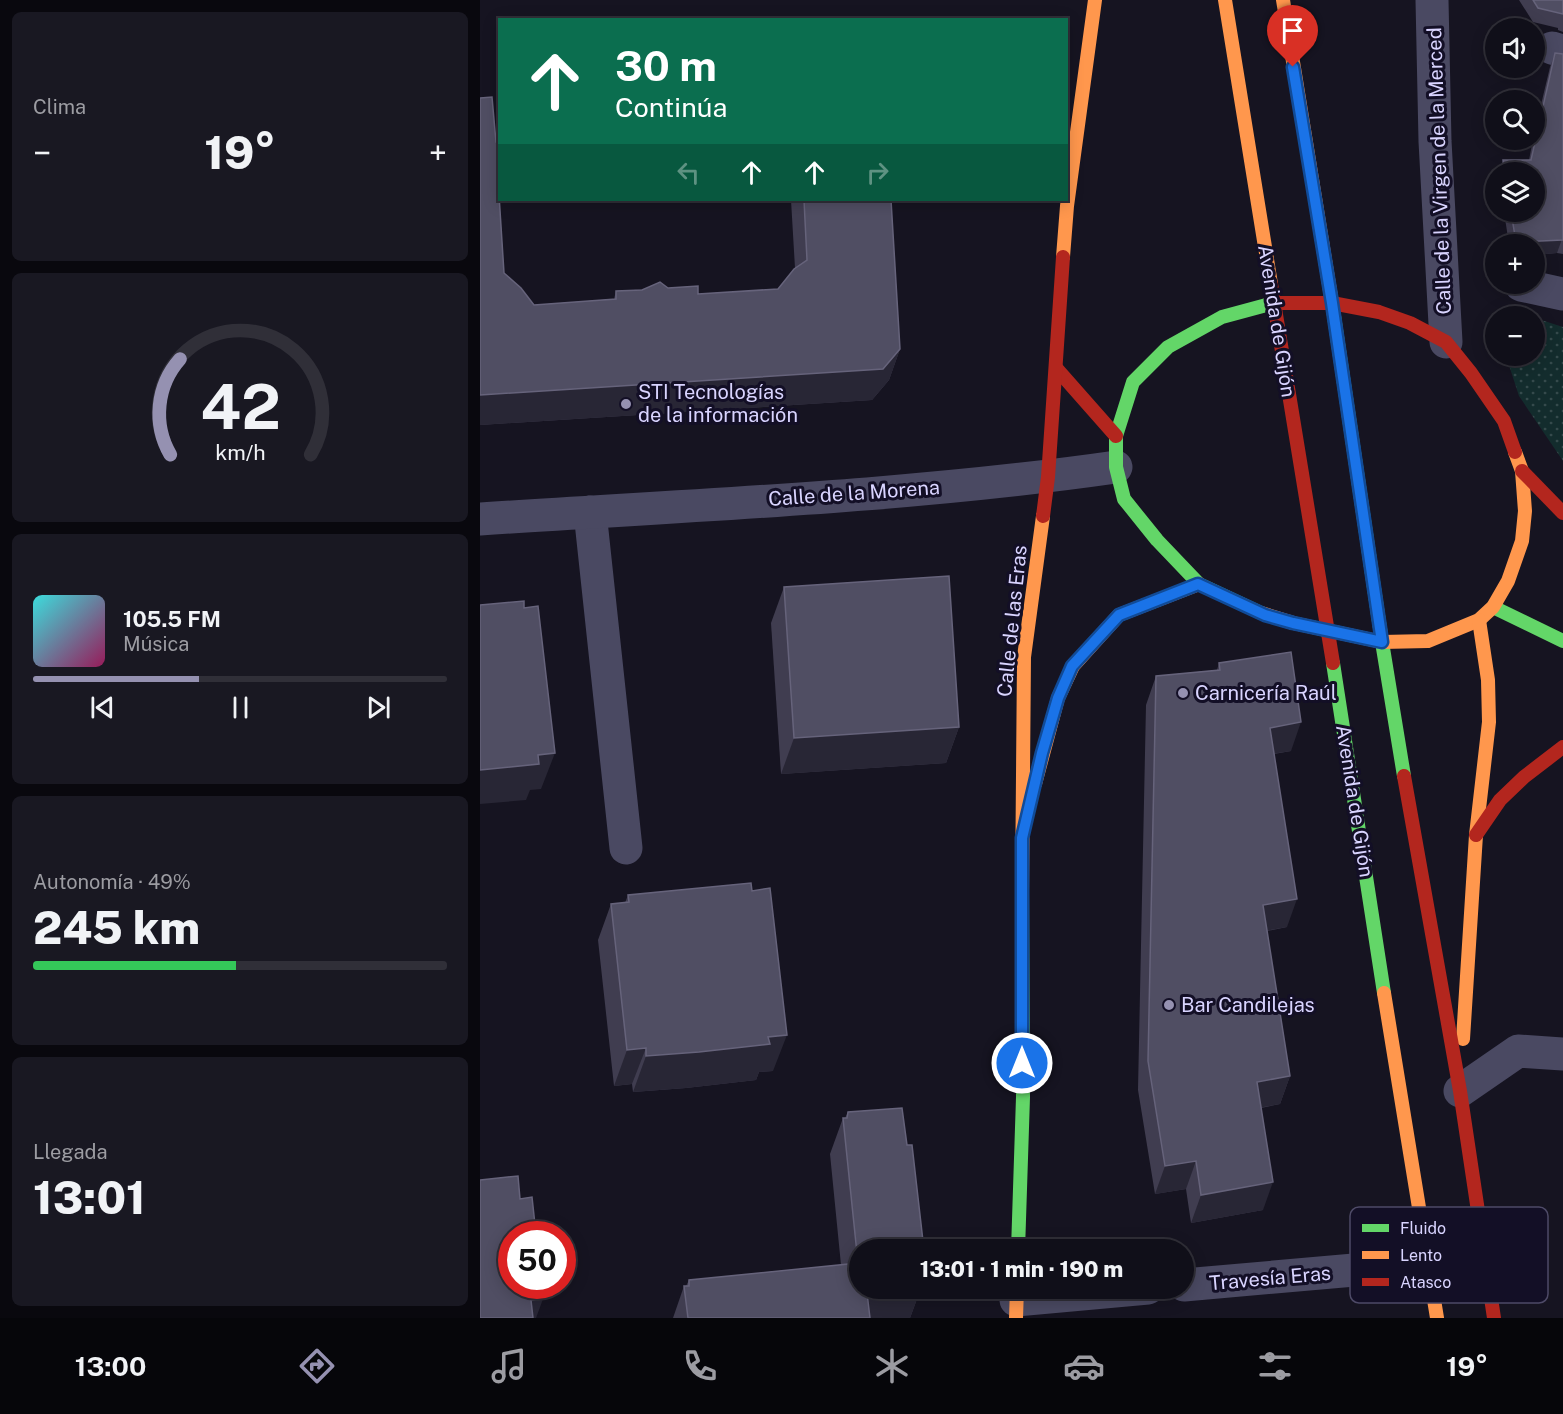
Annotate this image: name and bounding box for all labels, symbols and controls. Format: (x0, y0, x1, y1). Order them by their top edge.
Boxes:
pin (1267, 5, 1318, 67)
icon: arrive (1276, 14, 1309, 47)
map controls (1485, 18, 1545, 366)
button: sound (1485, 18, 1545, 78)
street label: Calle de la Virgen de la Merced (1422, 27, 1456, 315)
text: 30 m (615, 41, 717, 90)
icon: ahead (516, 42, 594, 120)
button: search (1485, 90, 1545, 150)
text: Continúa (615, 91, 727, 123)
text: Clima (33, 95, 86, 119)
text: 19° (204, 126, 276, 179)
text: − (33, 134, 51, 172)
text: + (429, 134, 447, 172)
icon: left (672, 156, 705, 189)
icon: ahead (735, 156, 768, 189)
icon: ahead (798, 156, 831, 189)
icon: right (861, 156, 894, 189)
button: layers (1485, 162, 1545, 222)
button: + (1485, 234, 1545, 294)
street label: Avenida de Gijón (1253, 243, 1301, 399)
button: − (1485, 306, 1545, 366)
text: 42 (200, 370, 280, 443)
place label: STI Tecnologías de la información (638, 380, 798, 427)
marker: STI Tecnologías de la información (619, 397, 633, 411)
text: km/h (215, 440, 265, 465)
street label: Calle de la Morena (767, 475, 941, 511)
street label: Calle de las Eras (992, 544, 1032, 698)
text: 105.5 FM (123, 606, 221, 632)
text: Música (123, 632, 189, 656)
place label: Carnicería Raúl (1195, 681, 1337, 705)
marker: Carnicería Raúl (1176, 686, 1190, 700)
icon: previous (86, 691, 119, 724)
icon: pause (224, 691, 257, 724)
icon: next (362, 691, 395, 724)
street label: Avenida de Gijón (1331, 723, 1379, 879)
text: Autonomía · 49% (33, 870, 191, 894)
text: 245 km (33, 901, 200, 954)
place label: Bar Candilejas (1181, 993, 1315, 1017)
marker: Bar Candilejas (1162, 998, 1176, 1012)
position arrow (990, 1031, 1054, 1095)
text: Llegada (33, 1140, 108, 1164)
text: 13:01 (33, 1171, 146, 1224)
legend (1350, 1207, 1548, 1303)
text: Fluido (1400, 1219, 1446, 1238)
speed limit sign: 50 (498, 1221, 576, 1299)
text: Lento (1400, 1246, 1442, 1265)
text: 13:01 · 1 min · 190 m (920, 1256, 1123, 1282)
street label: Travesía Eras (1208, 1261, 1332, 1295)
text: Atasco (1400, 1273, 1451, 1292)
icon: directions (296, 1345, 338, 1387)
icon: music (488, 1345, 530, 1387)
icon: phone (679, 1345, 721, 1387)
icon: climate (871, 1345, 913, 1387)
icon: car (1063, 1345, 1105, 1387)
icon: filters (1254, 1345, 1296, 1387)
text: 13:00 (75, 1350, 146, 1382)
text: 19° (1446, 1350, 1488, 1382)

